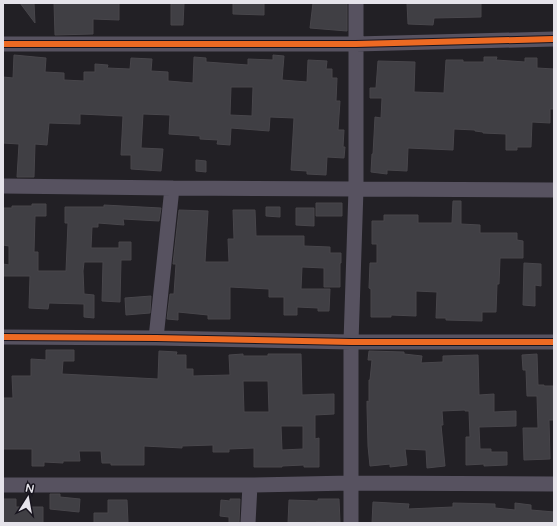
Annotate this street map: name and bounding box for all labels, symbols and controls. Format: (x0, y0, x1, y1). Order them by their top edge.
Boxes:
north arrow (8, 478, 48, 518)
text: N (24, 481, 35, 496)

